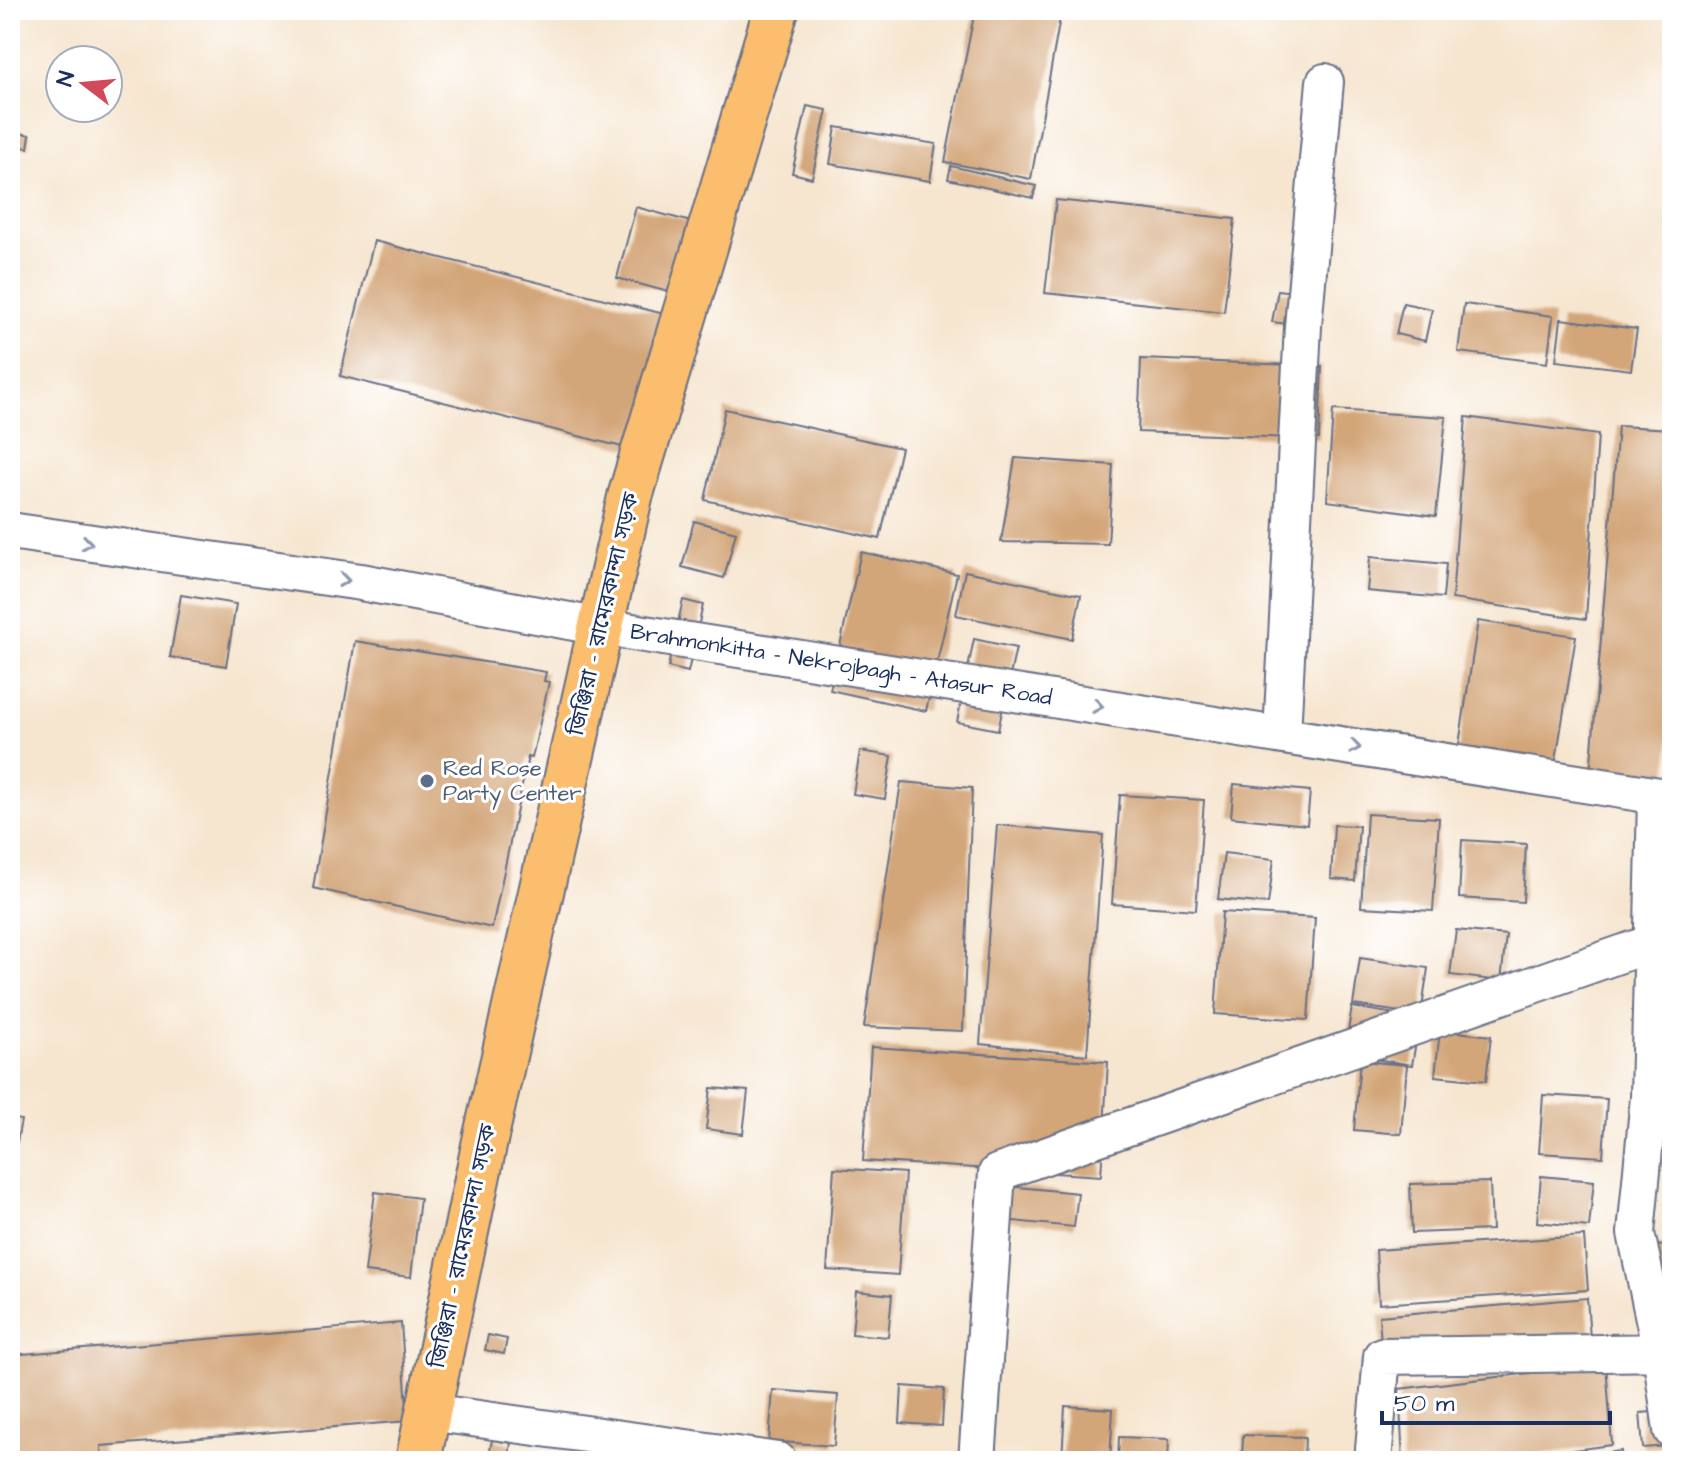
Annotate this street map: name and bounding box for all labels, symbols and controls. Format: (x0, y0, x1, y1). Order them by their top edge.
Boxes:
north arrow (44, 44, 124, 124)
text: N (49, 68, 83, 90)
street label: জিঞ্জিরা - রামেরকান্দা সড়ক (561, 489, 647, 740)
one-way arrow (80, 534, 94, 551)
one-way arrow (338, 571, 351, 588)
street label: Brahmonkitta - Nekrojbagh - Atasur Road (628, 616, 1054, 715)
one-way arrow (1091, 697, 1105, 714)
one-way arrow (1348, 738, 1361, 755)
place label: Red Rose Party Center (443, 753, 582, 810)
marker: Red Rose Party Center (418, 772, 436, 790)
street label: জিঞ্জিরা - রামেরকান্দা সড়ক (422, 1121, 504, 1372)
scale bar (1382, 1375, 1610, 1425)
text: 50 m (1394, 1387, 1455, 1421)

